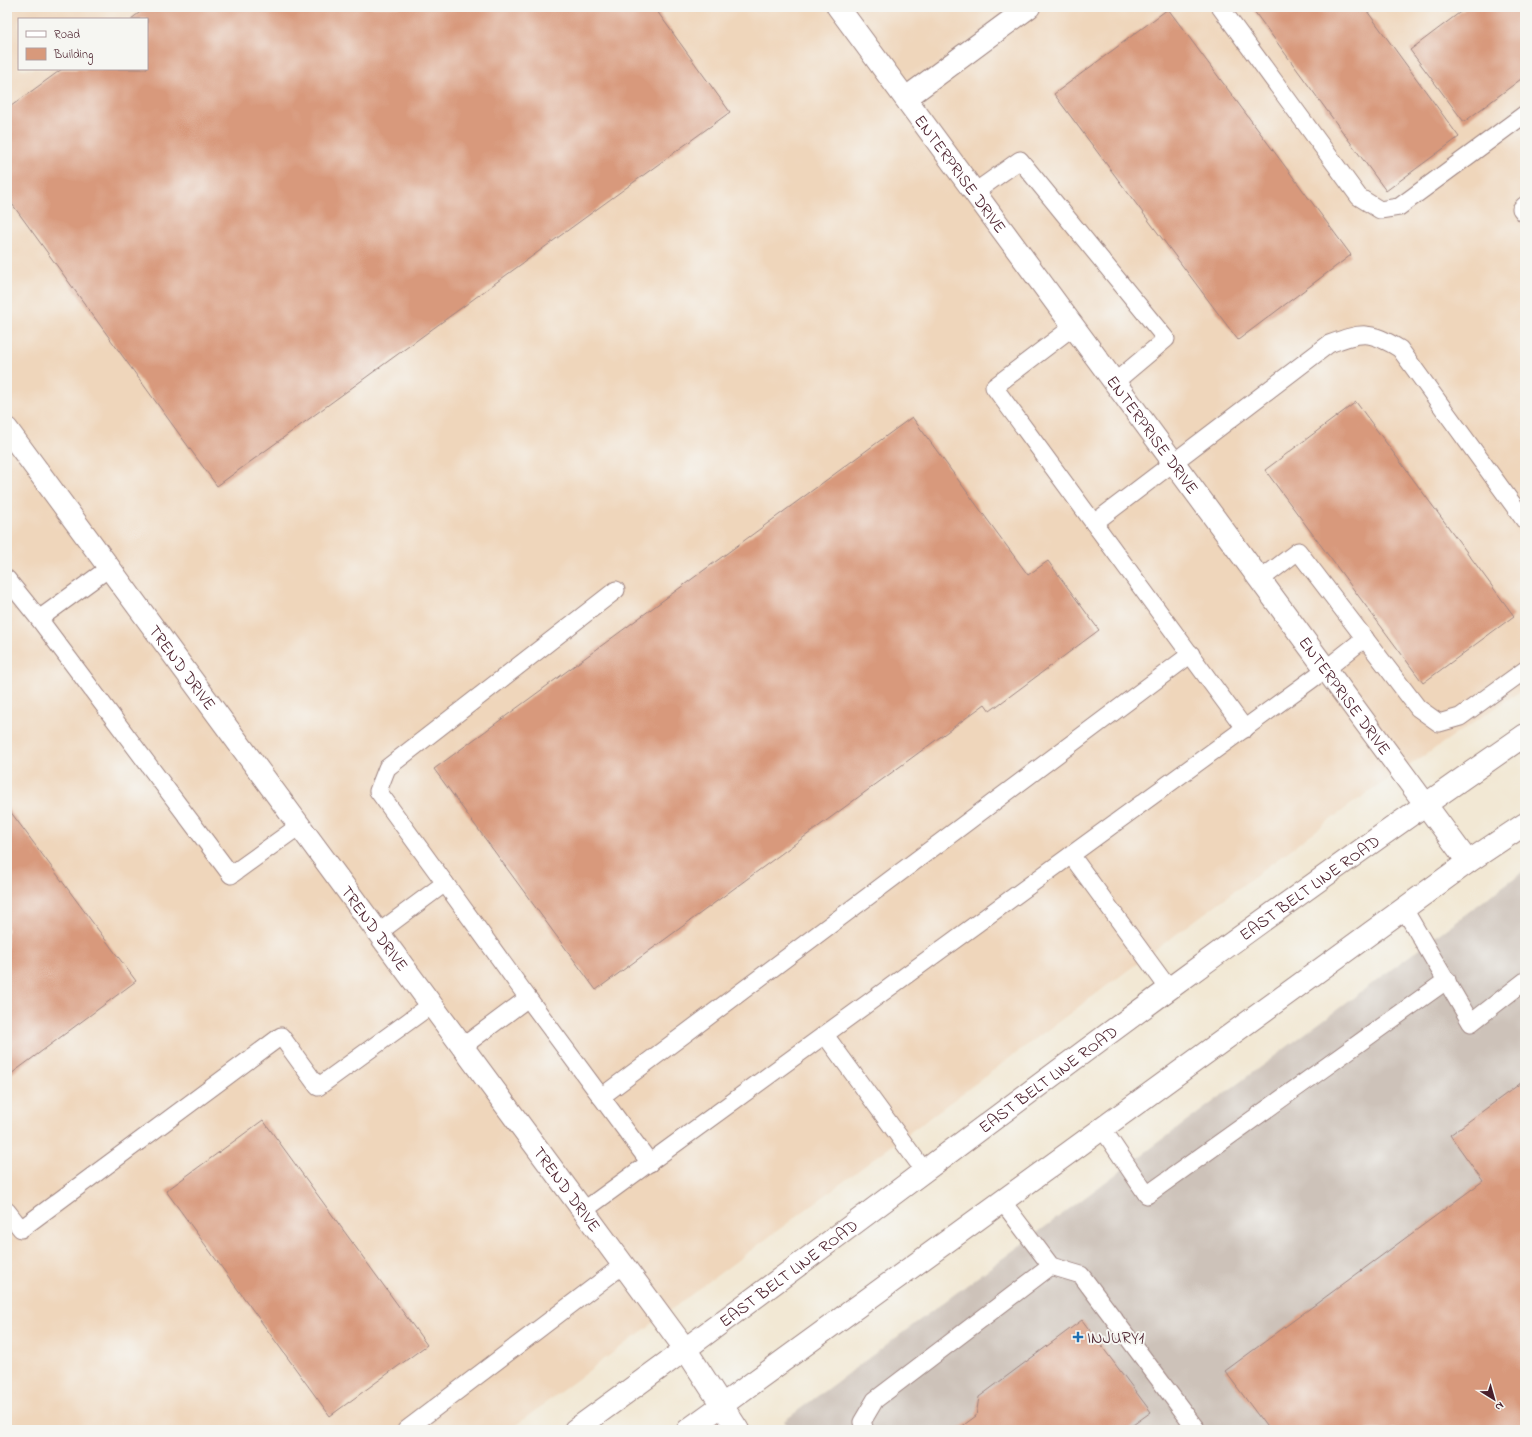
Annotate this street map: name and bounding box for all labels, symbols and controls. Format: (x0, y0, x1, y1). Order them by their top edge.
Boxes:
legend (18, 18, 148, 70)
text: Road (54, 26, 80, 44)
text: Building (53, 46, 93, 65)
street label: ENTERPRISE DRIVE (907, 110, 1012, 239)
street label: ENTERPRISE DRIVE (1100, 371, 1204, 500)
street label: TREND DRIVE (141, 620, 221, 716)
street label: ENTERPRISE DRIVE (1292, 632, 1396, 761)
street label: EAST BELT LINE ROAD (1235, 829, 1386, 948)
street label: TREND DRIVE (334, 881, 414, 977)
street label: EAST BELT LINE ROAD (974, 1020, 1123, 1140)
street label: TREND DRIVE (526, 1142, 606, 1238)
street label: EAST BELT LINE ROAD (714, 1214, 864, 1334)
place label: INJURY1 (1087, 1326, 1145, 1351)
marker: INJURY1 (1072, 1331, 1084, 1343)
north arrow (1474, 1379, 1514, 1419)
text: N (1492, 1398, 1507, 1415)

